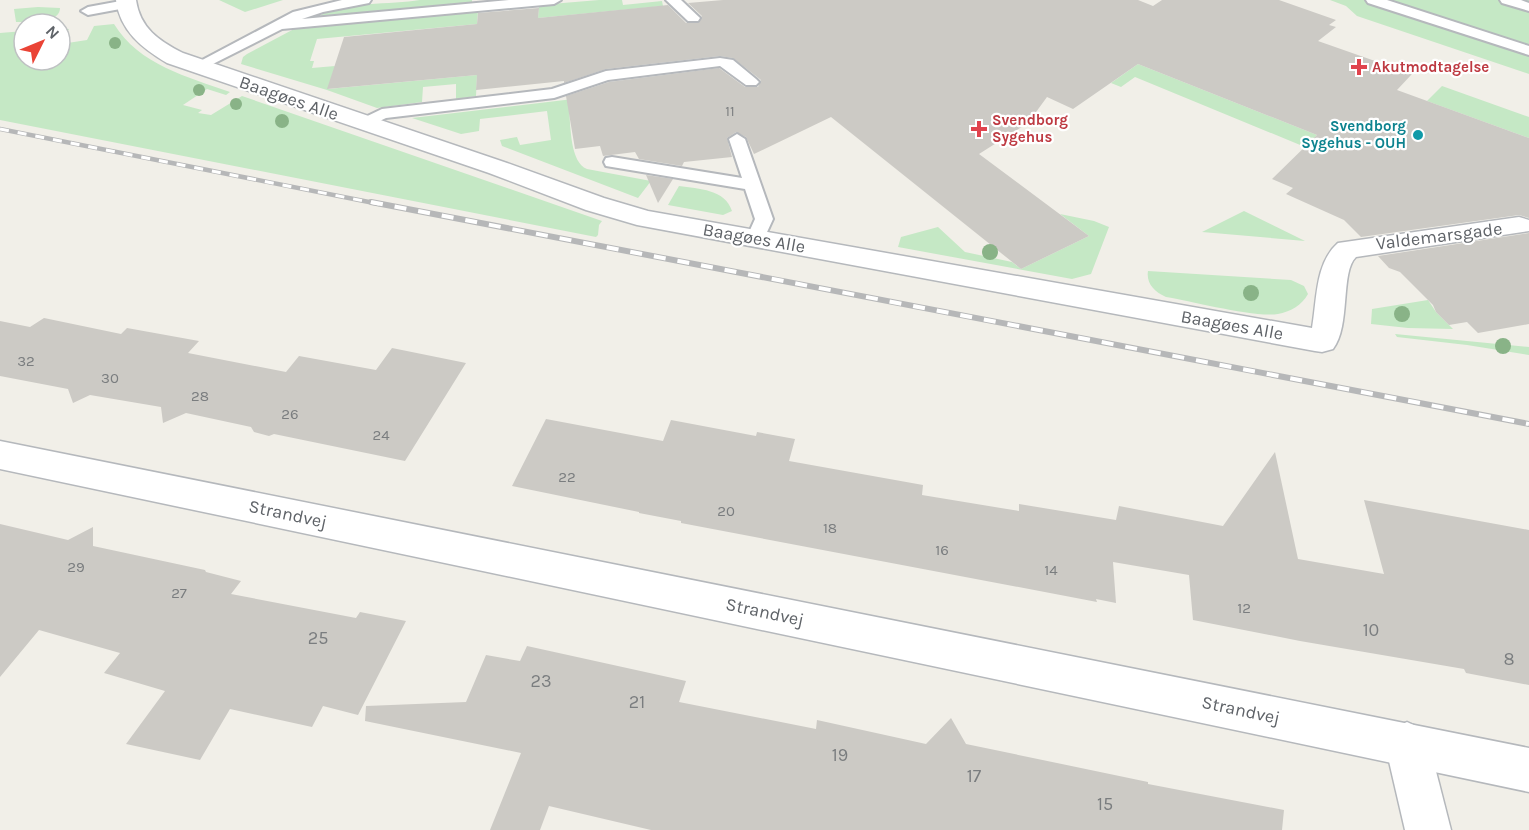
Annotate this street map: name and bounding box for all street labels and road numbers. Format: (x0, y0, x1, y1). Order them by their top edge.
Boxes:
street label: Baagøes Alle (236, 71, 342, 125)
street label: Valdemarsgade (1375, 217, 1503, 255)
street label: Baagøes Alle (701, 218, 807, 258)
street label: Baagøes Alle (1179, 305, 1285, 345)
street label: Strandvej (247, 495, 329, 533)
street label: Strandvej (724, 593, 806, 631)
street label: Strandvej (1200, 691, 1282, 729)

